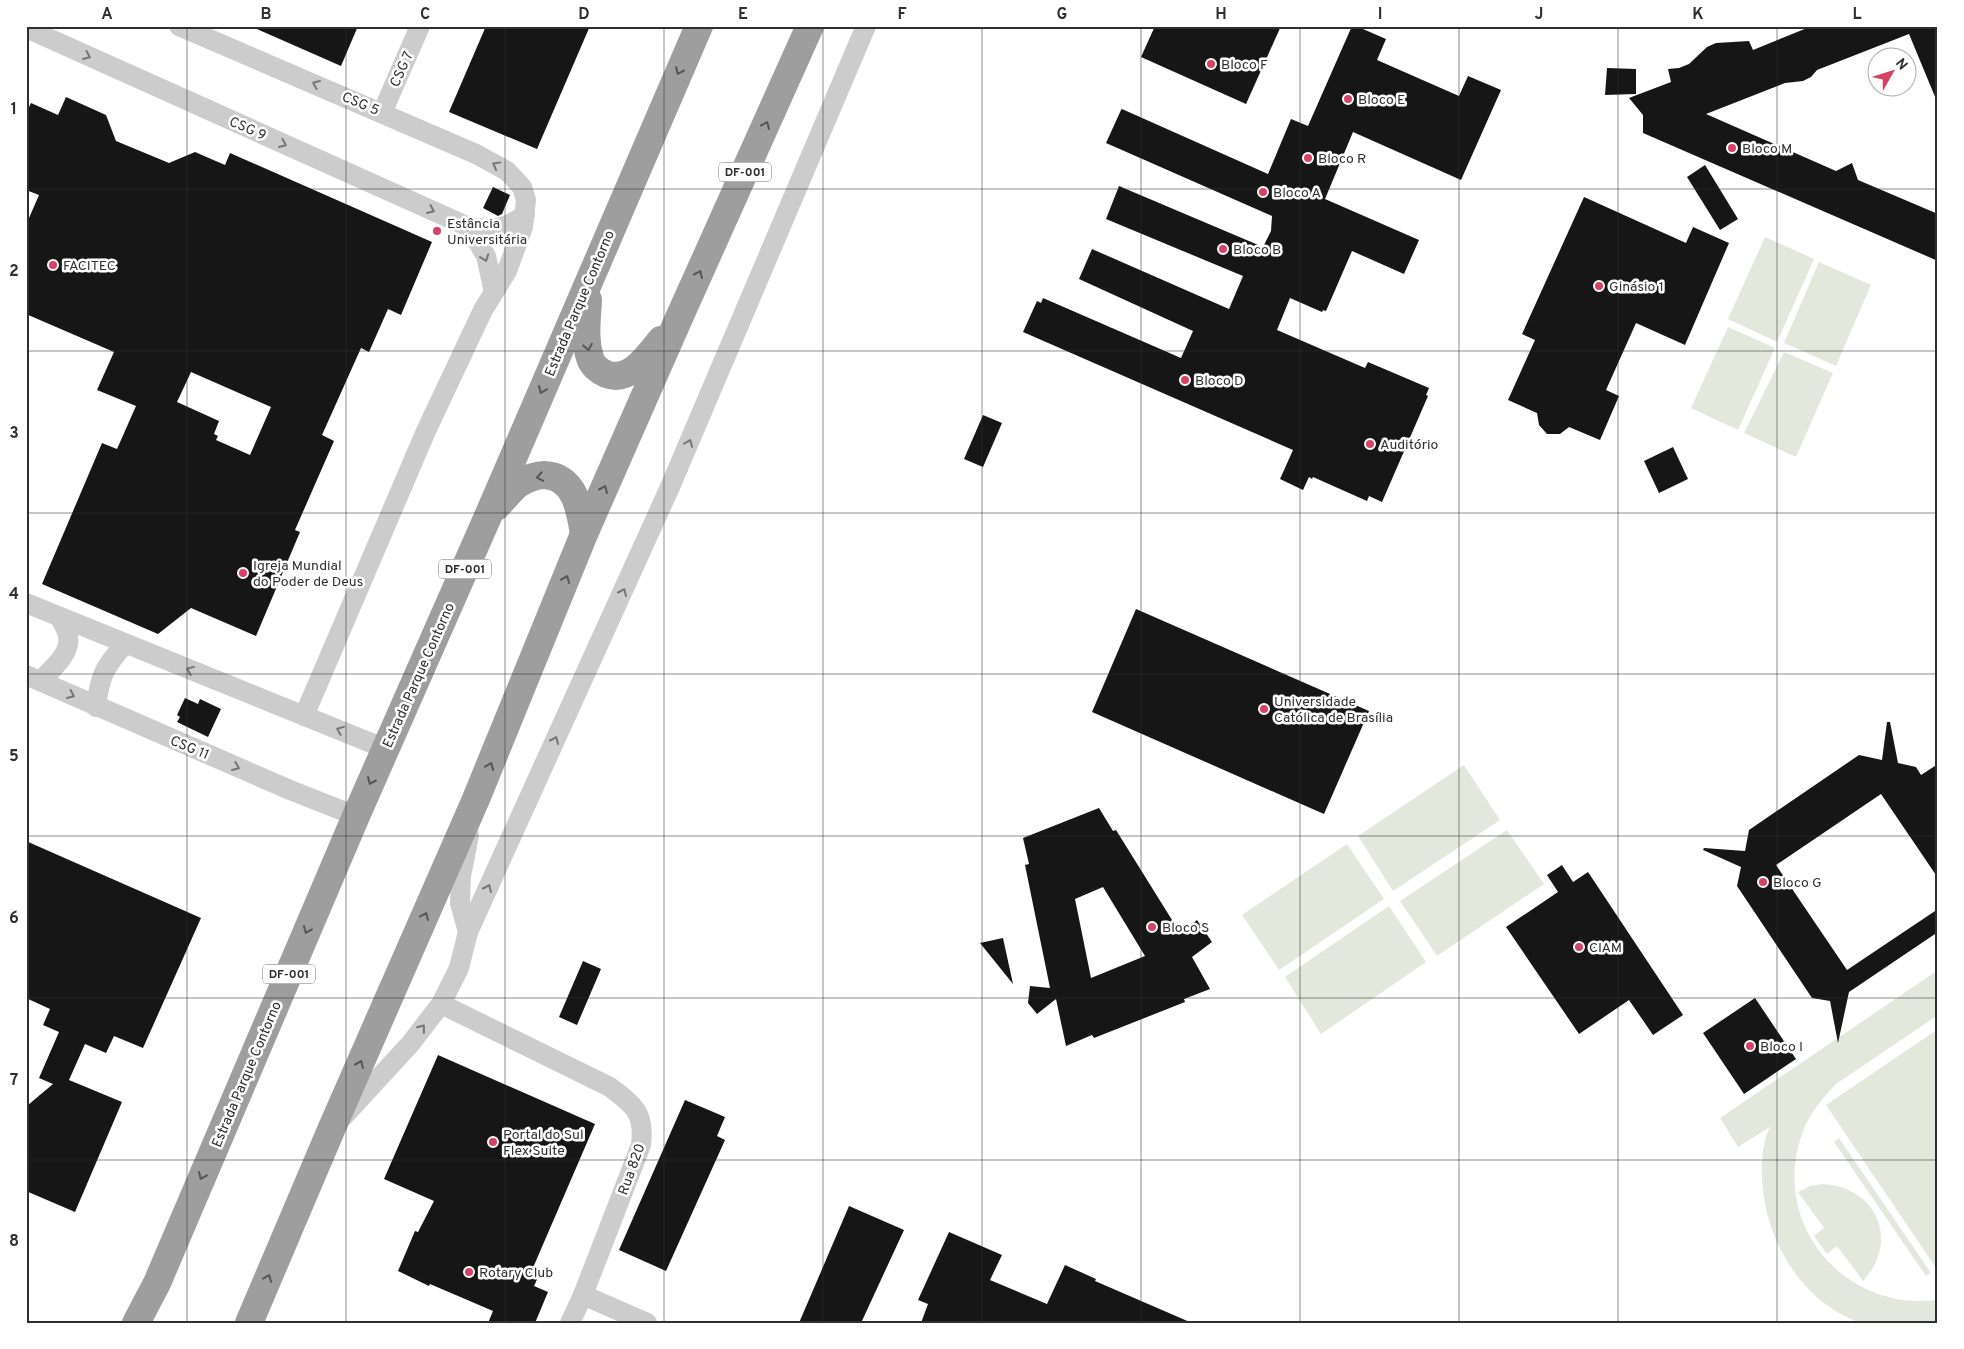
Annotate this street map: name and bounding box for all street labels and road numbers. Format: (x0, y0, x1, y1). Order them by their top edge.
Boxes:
street label: CSG 7 (387, 49, 418, 90)
street label: CSG 5 (339, 89, 382, 120)
street label: CSG 9 (226, 114, 269, 145)
road number: DF-001 (719, 162, 771, 182)
street label: Estrada Parque Contorno (542, 228, 619, 379)
road number: DF-001 (439, 560, 491, 578)
street label: Estrada Parque Contorno (380, 600, 459, 751)
street label: CSG 11 (167, 733, 211, 764)
road number: DF-001 (263, 964, 315, 984)
street label: Estrada Parque Contorno (209, 999, 286, 1150)
street label: Rua 820 (615, 1141, 650, 1198)

